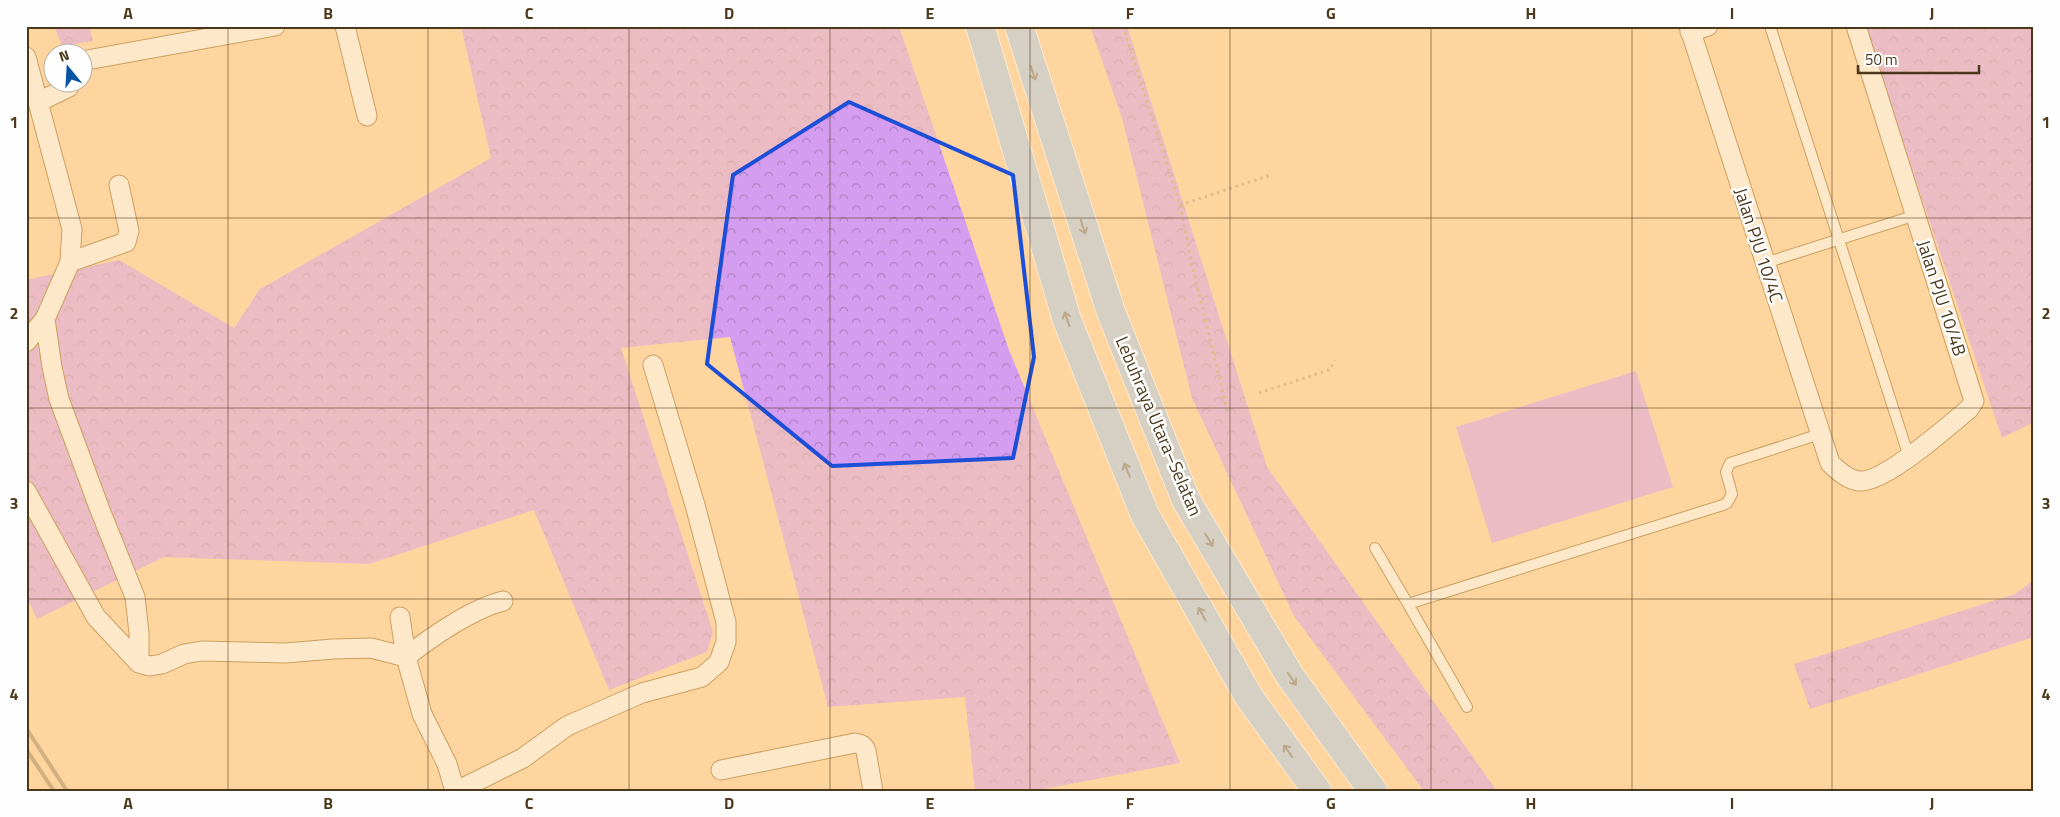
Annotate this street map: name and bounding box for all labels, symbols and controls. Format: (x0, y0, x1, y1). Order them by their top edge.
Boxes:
text: A (123, 1, 133, 25)
text: B (323, 1, 333, 25)
text: C (525, 1, 534, 25)
text: D (724, 1, 734, 25)
text: E (926, 1, 935, 25)
text: F (1126, 1, 1135, 25)
text: G (1326, 1, 1336, 25)
text: H (1526, 1, 1536, 25)
text: I (1730, 1, 1734, 25)
text: J (1930, 1, 1934, 25)
north arrow (42, 42, 92, 92)
scale bar (1858, 42, 1979, 74)
text: N (56, 44, 72, 67)
text: 50 m (1865, 48, 1898, 71)
one-way arrow (1029, 64, 1039, 80)
text: 1 (10, 110, 18, 134)
text: 1 (2042, 110, 2050, 134)
street label: Jalan PJU 10/4C (1728, 184, 1790, 306)
one-way arrow (1079, 219, 1089, 235)
street label: Jalan PJU 10/4B (1911, 236, 1973, 360)
text: 2 (10, 301, 18, 325)
text: 2 (2042, 301, 2050, 325)
one-way arrow (1062, 312, 1071, 327)
street label: Lebuhraya Utara–Selatan (1109, 332, 1209, 520)
one-way arrow (1122, 463, 1132, 478)
text: 3 (10, 491, 18, 515)
text: 3 (2042, 491, 2050, 515)
one-way arrow (1205, 532, 1215, 546)
one-way arrow (1196, 608, 1206, 622)
one-way arrow (1287, 672, 1297, 686)
text: 4 (10, 682, 19, 706)
text: 4 (2042, 682, 2051, 706)
one-way arrow (1283, 744, 1293, 758)
text: A (123, 791, 133, 815)
text: B (323, 791, 333, 815)
text: C (525, 791, 534, 815)
text: D (724, 791, 734, 815)
text: E (926, 791, 935, 815)
text: F (1126, 791, 1135, 815)
text: G (1326, 791, 1336, 815)
text: H (1526, 791, 1536, 815)
text: I (1730, 791, 1734, 815)
text: J (1930, 791, 1934, 815)

